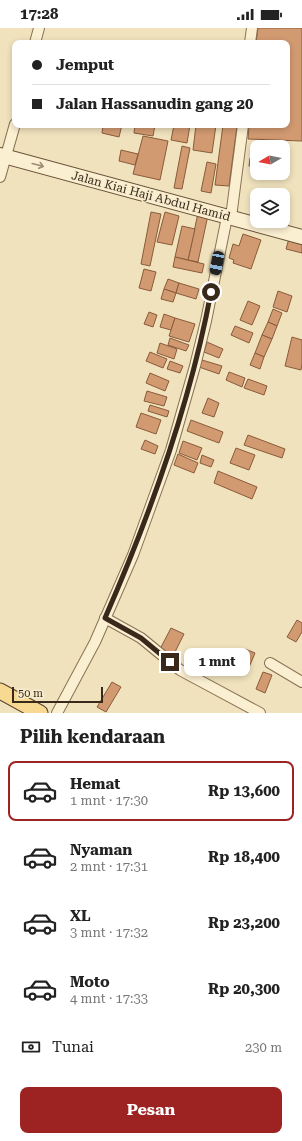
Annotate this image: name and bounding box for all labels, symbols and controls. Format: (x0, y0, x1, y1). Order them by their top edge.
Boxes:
text: 17:28 (20, 5, 58, 23)
text: Jemput (56, 56, 114, 74)
text: Jalan Hassanudin gang 20 (56, 95, 253, 113)
north arrow (250, 140, 290, 180)
map controls (250, 140, 290, 228)
one-way arrow (31, 162, 44, 169)
street label: Jalan Kiai Haji Abdul Hamid (70, 168, 232, 224)
button: layers (250, 188, 290, 228)
car (209, 250, 225, 276)
route start (202, 283, 220, 301)
callout: 1 mnt (184, 648, 250, 676)
route end (161, 653, 179, 671)
text: 1 mnt (198, 654, 236, 669)
scale bar (12, 685, 103, 704)
text: 50 m (18, 687, 43, 700)
text: Pilih kendaraan (20, 726, 165, 747)
icon: car (22, 773, 58, 809)
text: Hemat (70, 775, 120, 793)
text: Rp 13,600 (208, 782, 280, 800)
text: 1 mnt · 17:30 (70, 793, 148, 808)
icon: car (22, 839, 58, 875)
text: Nyaman (70, 841, 132, 859)
text: Rp 18,400 (208, 848, 280, 866)
text: 2 mnt · 17:31 (70, 859, 148, 874)
icon: car (22, 905, 58, 941)
text: XL (70, 907, 91, 925)
text: Rp 23,200 (208, 914, 280, 932)
text: 3 mnt · 17:32 (70, 925, 148, 940)
icon: car (22, 971, 58, 1007)
text: Moto (70, 973, 110, 991)
text: Rp 20,300 (208, 980, 280, 998)
text: 4 mnt · 17:33 (70, 991, 148, 1006)
icon: cash (20, 1036, 42, 1058)
text: Tunai (52, 1038, 94, 1056)
text: 230 m (245, 1040, 282, 1055)
button: Pesan (20, 1087, 282, 1133)

